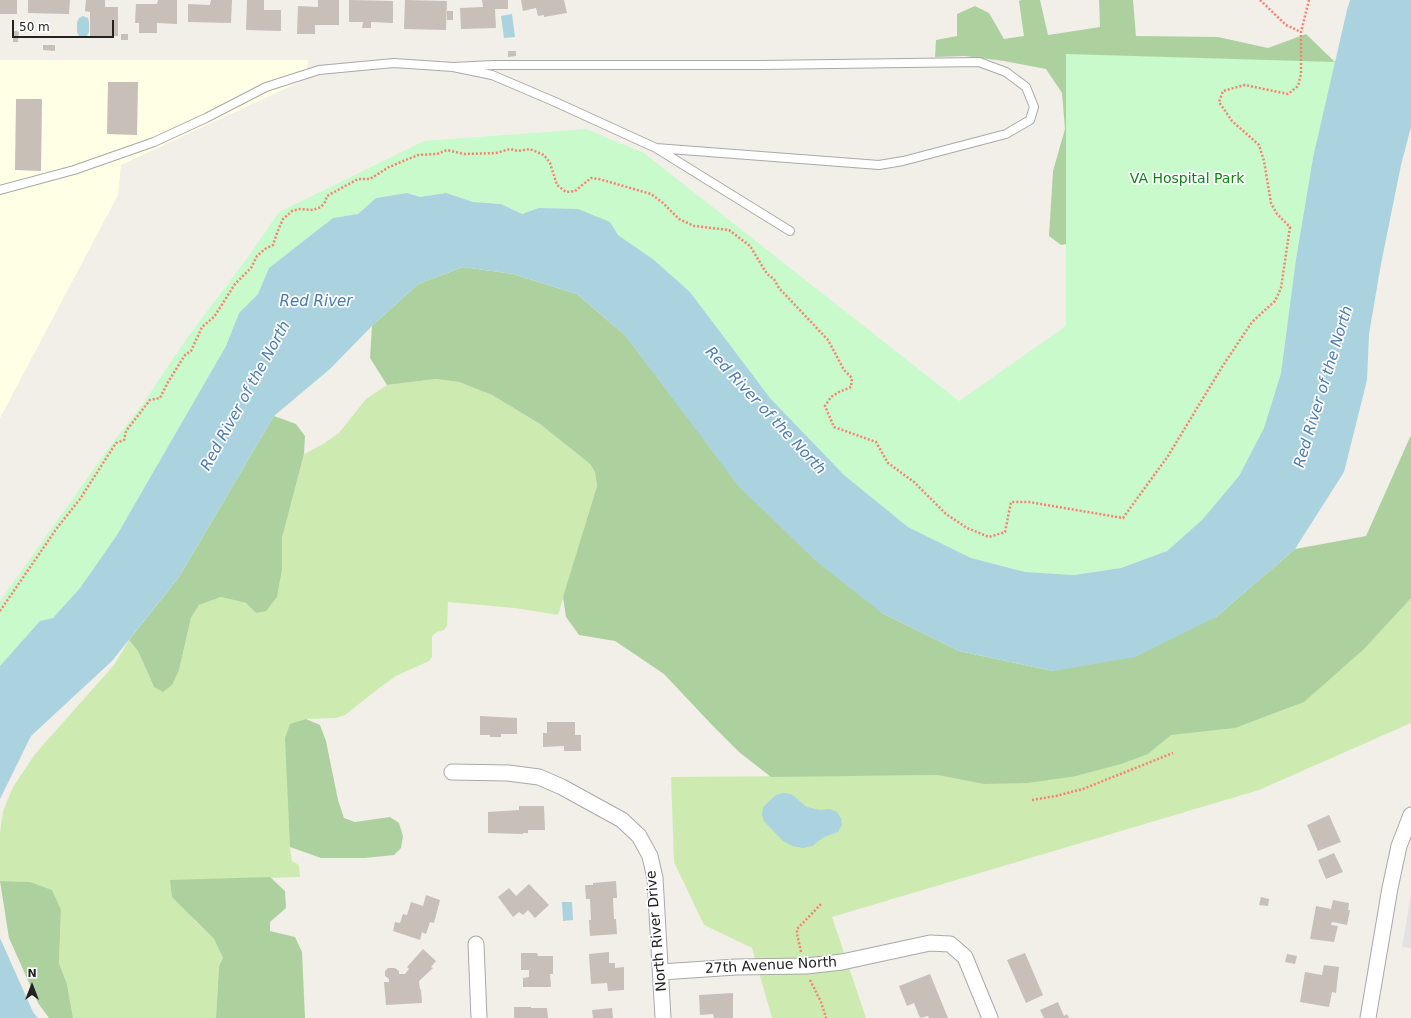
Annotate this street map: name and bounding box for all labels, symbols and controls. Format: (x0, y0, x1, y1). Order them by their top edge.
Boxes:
scale bar (14, 12, 116, 38)
text: 50 m (19, 20, 50, 34)
park label: VA Hospital Park (1130, 171, 1244, 187)
water label: Red River (280, 293, 352, 311)
water label: Red River of the North (1291, 304, 1357, 470)
water label: Red River of the North (197, 318, 295, 474)
water label: Red River of the North (701, 343, 829, 479)
street label: North River Drive (643, 870, 671, 992)
street label: 27th Avenue North (705, 954, 837, 978)
north arrow (12, 966, 52, 1006)
text: N (27, 967, 37, 980)

